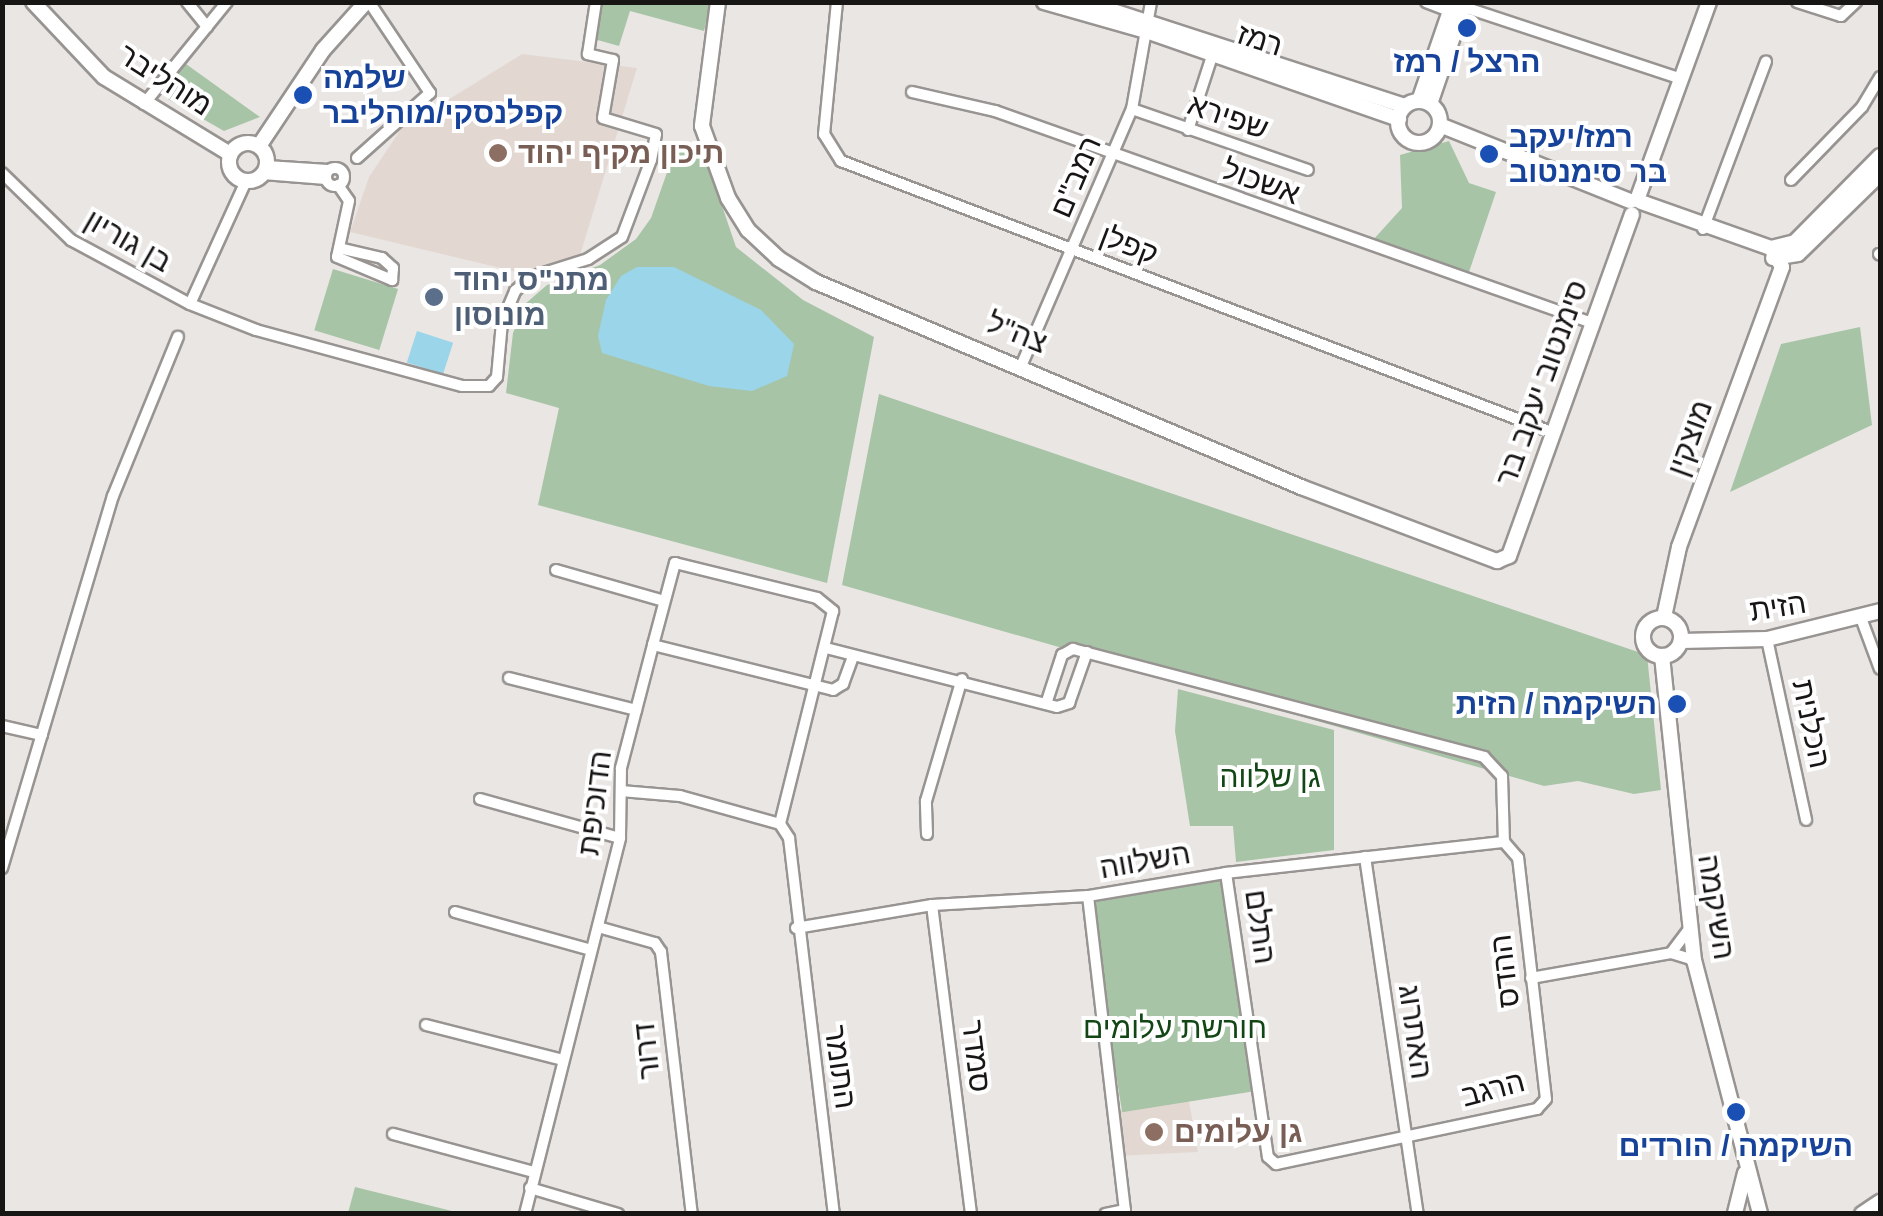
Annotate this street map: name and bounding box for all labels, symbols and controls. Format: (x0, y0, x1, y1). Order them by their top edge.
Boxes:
street label: רמז (1233, 16, 1287, 64)
marker: הרצל / רמז (1456, 17, 1478, 39)
street label: מוהליבר (111, 36, 219, 124)
place label: הרצל / רמז (1393, 44, 1541, 80)
place label: שלמה קפלנסקי/מוהליבר (323, 60, 563, 130)
marker: שלמה קפלנסקי/מוהליבר (292, 84, 314, 106)
street label: שפירא (1183, 86, 1273, 148)
place label: רמז/יעקב בר סימנטוב (1509, 119, 1667, 190)
street label: רמב"ם (1043, 131, 1109, 223)
place label: תיכון מקיף יהוד (518, 135, 724, 171)
marker: תיכון מקיף יהוד (487, 142, 509, 164)
marker: רמז/יעקב בר סימנטוב (1478, 143, 1500, 165)
street label: אשכול (1217, 151, 1305, 213)
street label: בן גוריון (78, 202, 178, 280)
street label: קפלן (1095, 218, 1163, 272)
place label: מתנ"ס יהוד מונוסון (454, 262, 609, 332)
street label: סימנטוב יעקב בר (1488, 275, 1596, 491)
marker: מתנ"ס יהוד מונוסון (423, 286, 445, 308)
street label: צה"ל (982, 305, 1052, 361)
street label: מוצקין (1660, 395, 1720, 481)
street label: הזית (1747, 585, 1809, 629)
street label: הכלנית (1784, 676, 1838, 772)
place label: השיקמה / הזית (1456, 686, 1657, 722)
marker: השיקמה / הזית (1666, 693, 1688, 715)
street label: הדוכיפת (571, 749, 619, 857)
park label: גן שלווה (1219, 759, 1321, 795)
street label: השלווה (1097, 835, 1193, 887)
street label: השיקמה (1690, 852, 1742, 962)
street label: התלם (1237, 887, 1283, 967)
street label: ההדס (1483, 932, 1527, 1010)
street label: האתרוג (1391, 982, 1439, 1082)
park label: חורשת עלומים (1083, 1010, 1267, 1046)
street label: סמדר (954, 1018, 998, 1094)
street label: דרור (626, 1021, 668, 1081)
street label: התומר (816, 1023, 864, 1111)
street label: הרגב (1457, 1063, 1529, 1115)
marker: השיקמה / הורדים (1725, 1101, 1747, 1123)
place label: גן עלומים (1174, 1114, 1302, 1150)
marker: גן עלומים (1143, 1121, 1165, 1143)
place label: השיקמה / הורדים (1619, 1128, 1853, 1164)

